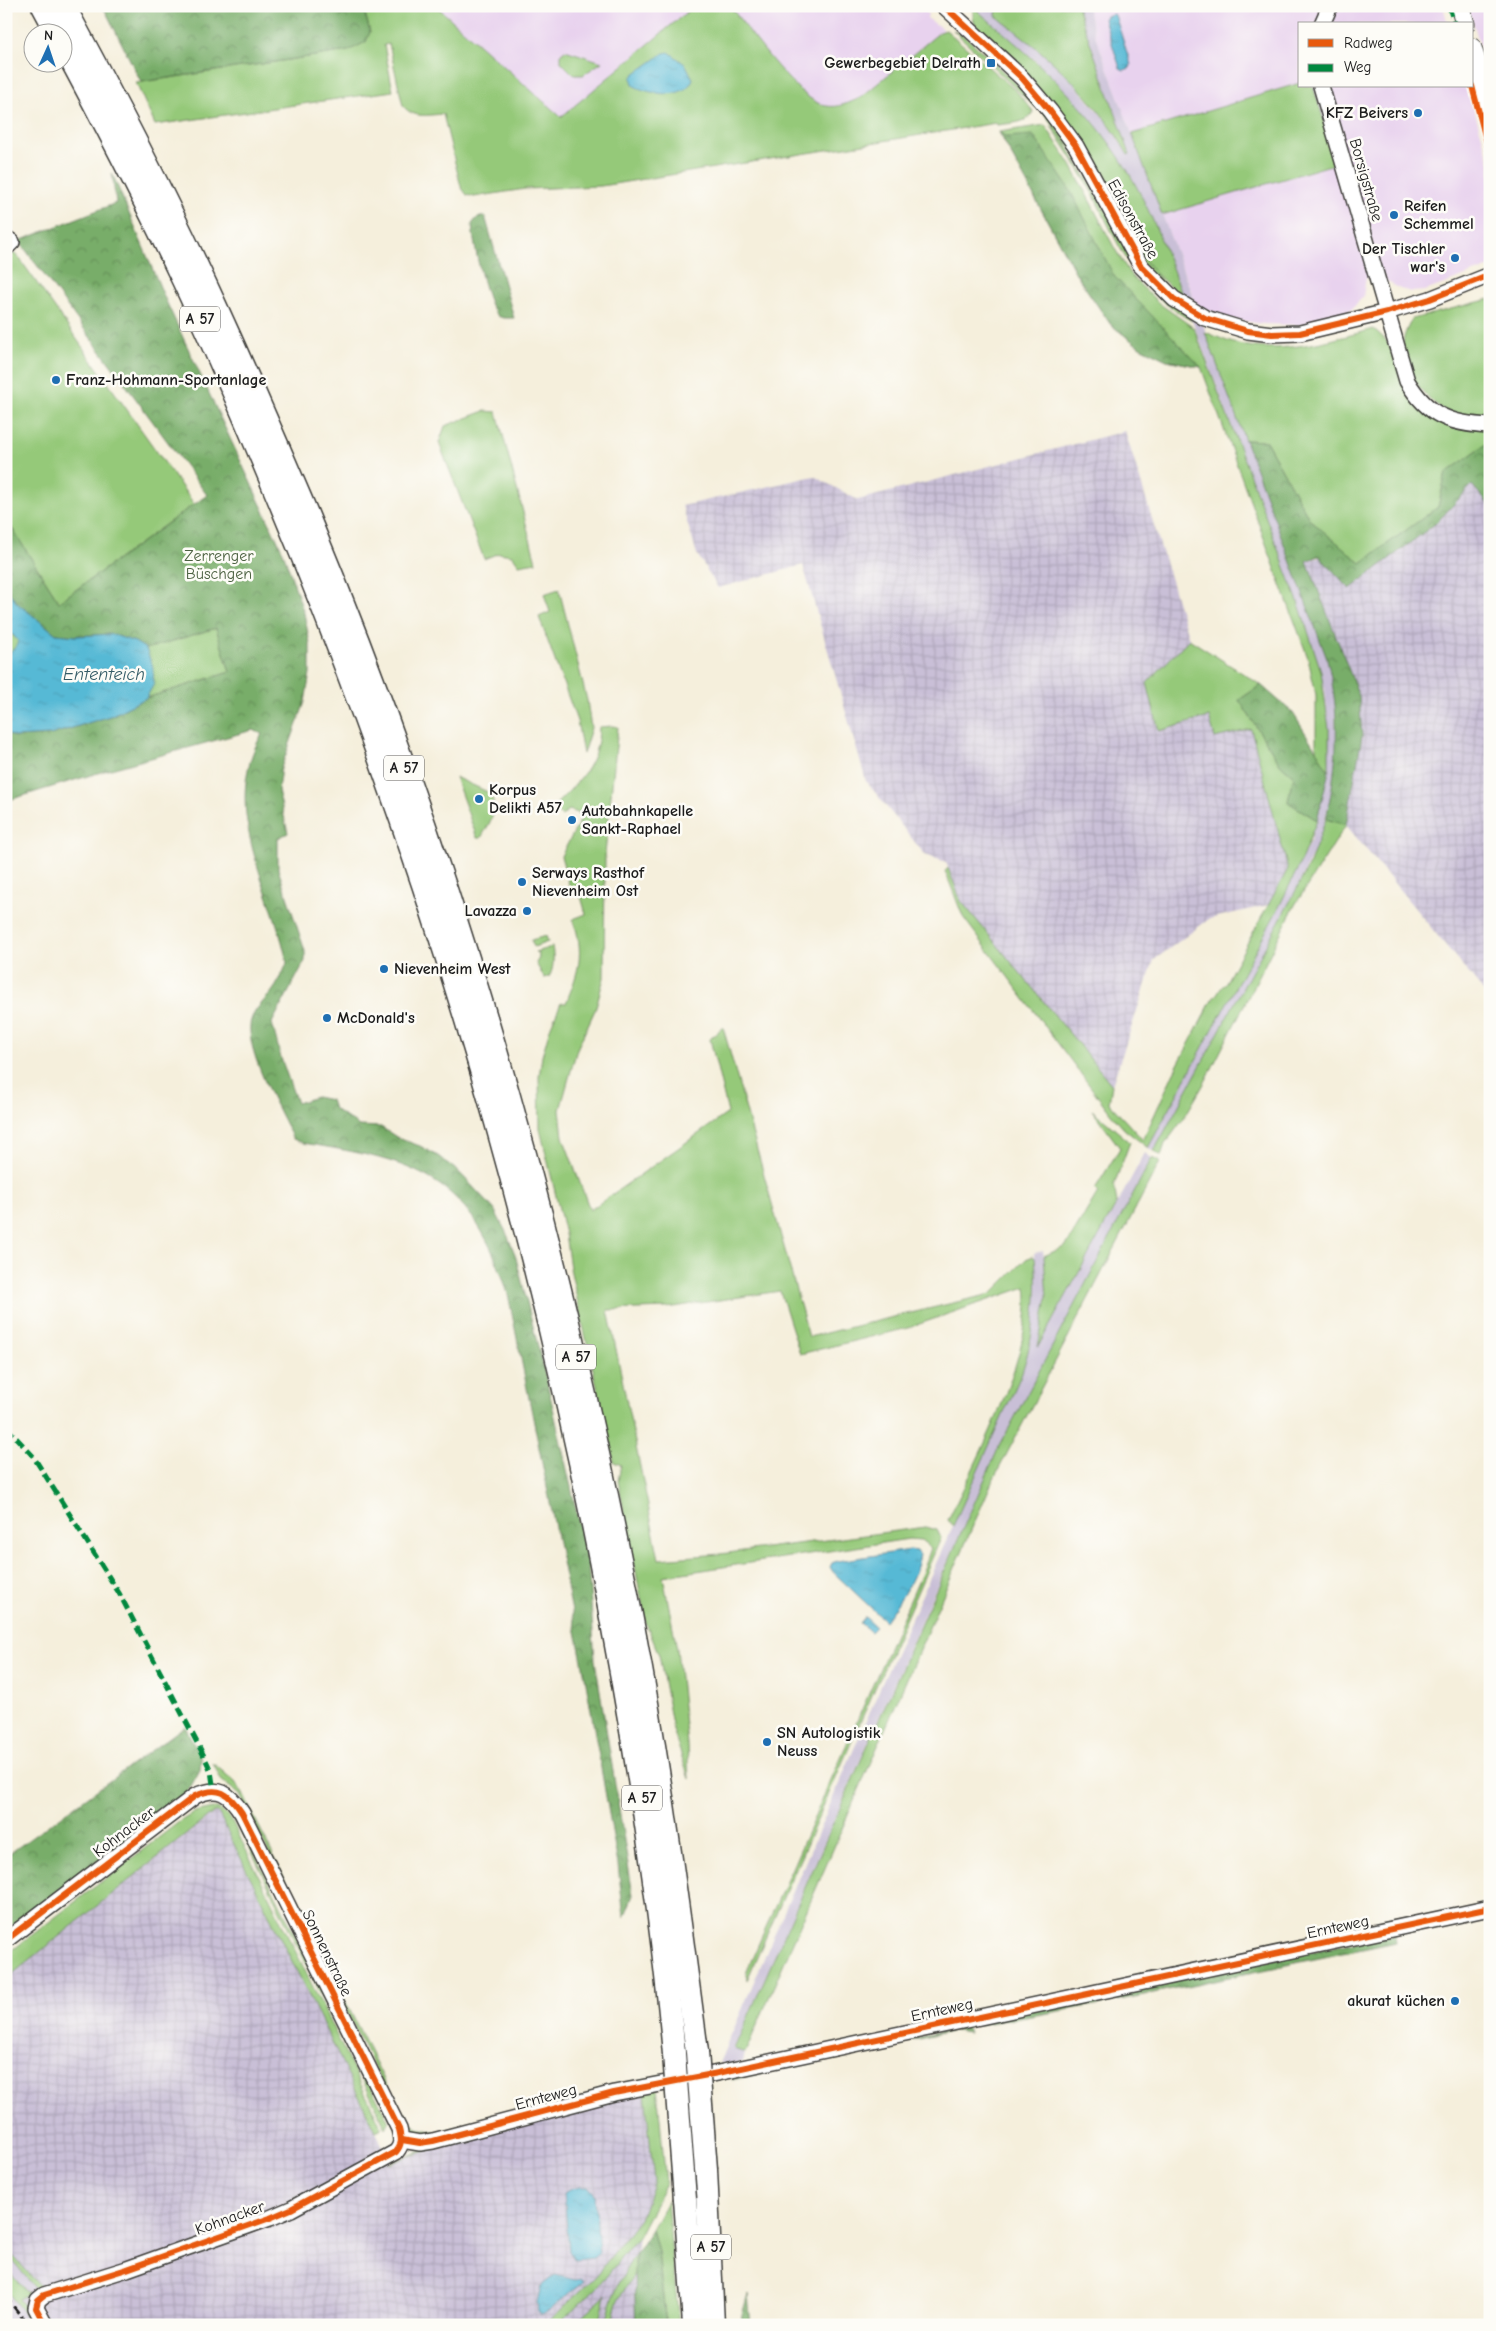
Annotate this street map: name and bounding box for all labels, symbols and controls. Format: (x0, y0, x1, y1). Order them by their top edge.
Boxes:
north arrow (22, 22, 72, 72)
legend (1298, 22, 1474, 88)
text: N (44, 27, 54, 44)
text: Radweg (1344, 34, 1393, 52)
place label: Gewerbegebiet Delrath (824, 54, 981, 72)
marker: Gewerbegebiet Delrath (985, 57, 997, 69)
text: Weg (1344, 58, 1371, 76)
place label: KFZ Beivers (1326, 104, 1408, 122)
marker: KFZ Beivers (1412, 107, 1424, 119)
street label: Borsigstraße (1346, 136, 1386, 224)
street label: Edisonstraße (1104, 176, 1162, 262)
place label: Reifen Schemmel (1404, 197, 1474, 233)
marker: Reifen Schemmel (1388, 209, 1400, 221)
place label: Der Tischler war's (1362, 240, 1446, 276)
marker: Der Tischler war's (1449, 252, 1461, 264)
road number: A 57 (180, 306, 220, 332)
place label: Franz-Hohmann-Sportanlage (66, 371, 267, 389)
marker: Franz-Hohmann-Sportanlage (50, 374, 62, 386)
park label: Zerrenger Büschgen (184, 547, 254, 583)
water label: Ententeich (63, 664, 145, 685)
road number: A 57 (384, 756, 424, 780)
place label: Korpus Delikti A57 (489, 781, 562, 817)
marker: Korpus Delikti A57 (473, 793, 485, 805)
place label: Autobahnkapelle Sankt-Raphael (582, 802, 693, 838)
marker: Autobahnkapelle Sankt-Raphael (566, 814, 578, 826)
place label: Serways Rasthof Nievenheim Ost (532, 864, 645, 900)
marker: Serways Rasthof Nievenheim Ost (516, 876, 528, 888)
place label: Lavazza (464, 902, 517, 920)
marker: Lavazza (521, 905, 533, 917)
place label: Nievenheim West (394, 960, 511, 978)
marker: Nievenheim West (378, 963, 390, 975)
place label: McDonald's (337, 1009, 415, 1027)
marker: McDonald's (321, 1012, 333, 1024)
road number: A 57 (556, 1344, 596, 1370)
place label: SN Autologistik Neuss (777, 1724, 881, 1760)
marker: SN Autologistik Neuss (761, 1736, 773, 1748)
road number: A 57 (622, 1786, 662, 1810)
street label: Kohnacker (90, 1803, 159, 1861)
street label: Sonnenstraße (298, 1907, 356, 1999)
street label: Ernteweg (1305, 1912, 1371, 1942)
place label: akurat küchen (1347, 1992, 1445, 2010)
street label: Ernteweg (909, 1995, 975, 2025)
marker: akurat küchen (1449, 1995, 1461, 2007)
street label: Ernteweg (513, 2080, 579, 2114)
street label: Kohnacker (193, 2197, 268, 2239)
road number: A 57 (691, 2234, 731, 2260)

